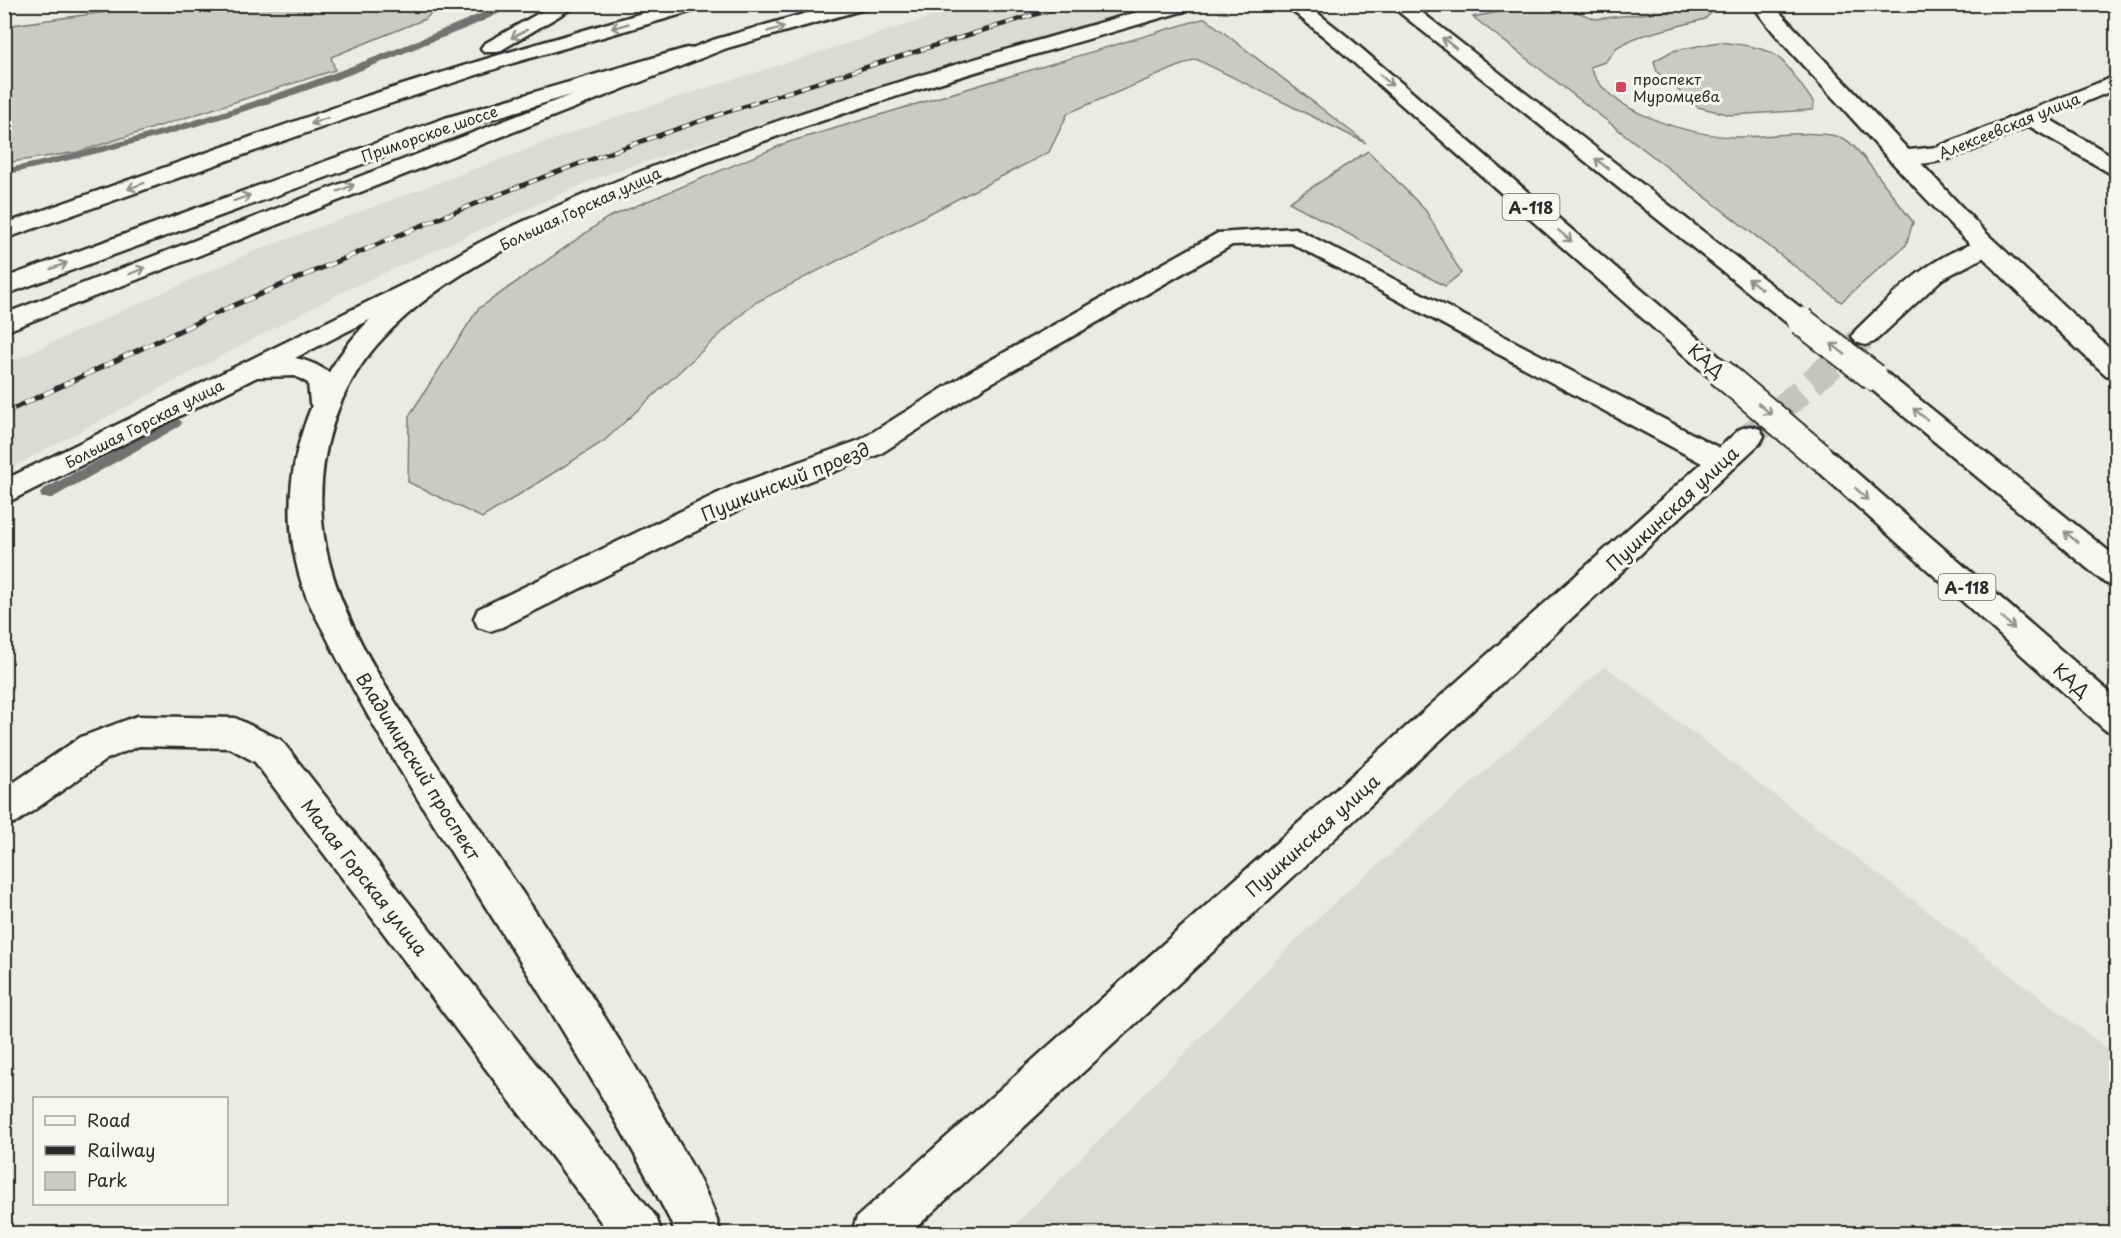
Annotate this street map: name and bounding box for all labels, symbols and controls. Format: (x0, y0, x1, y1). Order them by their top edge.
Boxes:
one-way arrow (611, 21, 630, 33)
one-way arrow (766, 22, 785, 34)
one-way arrow (511, 29, 529, 40)
one-way arrow (1442, 36, 1458, 49)
place label: проспект Муромцева (1633, 67, 1720, 107)
one-way arrow (1378, 73, 1393, 87)
marker: проспект Муромцева (1614, 80, 1628, 94)
street label: Алексеевская улица (1935, 86, 2084, 164)
street label: Приморское шоссе (358, 99, 501, 167)
one-way arrow (311, 116, 329, 127)
one-way arrow (1595, 157, 1611, 170)
street label: Большая Горская улица (495, 160, 665, 256)
one-way arrow (127, 181, 146, 192)
one-way arrow (337, 182, 355, 193)
one-way arrow (232, 192, 251, 203)
road number: А-118 (1502, 194, 1559, 220)
one-way arrow (1557, 229, 1572, 243)
one-way arrow (49, 259, 68, 270)
one-way arrow (127, 265, 146, 276)
one-way arrow (1748, 278, 1764, 291)
street label: КАД (1683, 336, 1731, 384)
one-way arrow (1830, 342, 1846, 355)
street label: Большая Горская улица (60, 373, 228, 473)
one-way arrow (1757, 403, 1773, 416)
one-way arrow (1912, 407, 1928, 420)
street label: Пушкинский проезд (697, 435, 873, 527)
street label: Пушкинская улица (1600, 439, 1745, 577)
one-way arrow (1854, 487, 1870, 500)
one-way arrow (2063, 530, 2079, 543)
road number: А-118 (1938, 574, 1996, 600)
one-way arrow (2000, 616, 2015, 630)
street label: КАД (2048, 656, 2096, 704)
street label: Владимирский проспект (350, 667, 488, 865)
street label: Пушкинская улица (1239, 767, 1386, 903)
street label: Малая Горская улица (295, 793, 435, 962)
legend (33, 1097, 228, 1205)
text: Road (87, 1106, 131, 1133)
text: Railway (87, 1136, 155, 1163)
text: Park (87, 1166, 127, 1193)

